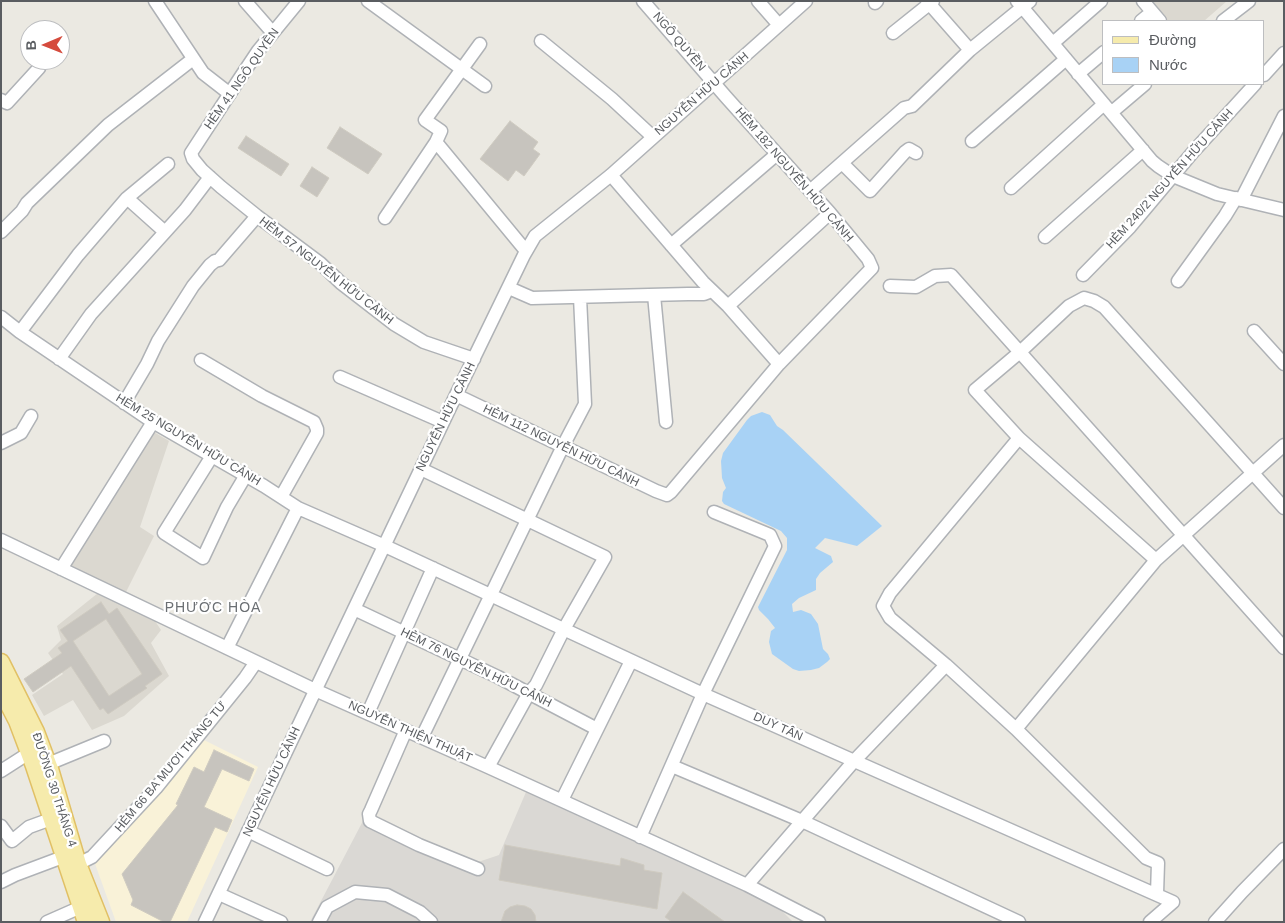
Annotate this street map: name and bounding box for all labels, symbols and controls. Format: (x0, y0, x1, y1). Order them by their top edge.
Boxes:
street label: NGÔ QUYỀN (650, 10, 708, 74)
north arrow (20, 20, 70, 70)
legend (1102, 20, 1265, 85)
street label: HẺM 41 NGÔ QUYỀN (202, 26, 282, 132)
text: Đường (1149, 31, 1196, 48)
text: B (23, 40, 39, 50)
street label: NGUYỄN HỮU CẢNH (652, 49, 752, 139)
text: Nước (1149, 56, 1187, 73)
street label: HẺM 182 NGUYỄN HỮU CẢNH (732, 105, 856, 245)
street label: HẺM 240/2 NGUYỄN HỮU CẢNH (1103, 106, 1237, 252)
street label: HẺM 57 NGUYỄN HỮU CẢNH (256, 214, 396, 328)
street label: NGUYỄN HỮU CẢNH (413, 360, 479, 474)
street label: HẺM 25 NGUYỄN HỮU CẢNH (113, 391, 263, 489)
street label: HẺM 112 NGUYỄN HỮU CẢNH (481, 402, 641, 490)
district label: PHƯỚC HÒA (164, 600, 262, 616)
street label: HẺM 76 NGUYỄN HỮU CẢNH (398, 625, 554, 711)
street label: NGUYỄN THIỆN THUẬT (346, 698, 474, 766)
street label: HẺM 66 BA MƯƠI THÁNG TƯ (112, 699, 230, 835)
street label: DUY TÂN (751, 710, 805, 744)
street label: NGUYỄN HỮU CẢNH (240, 725, 304, 839)
street label: ĐƯỜNG 30 THÁNG 4 (29, 731, 79, 849)

